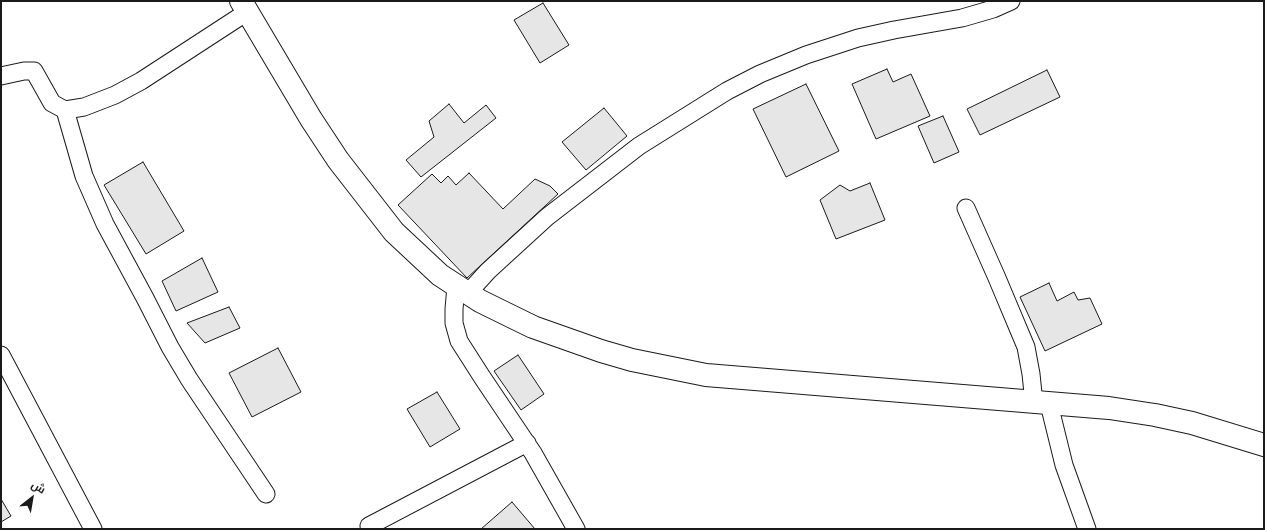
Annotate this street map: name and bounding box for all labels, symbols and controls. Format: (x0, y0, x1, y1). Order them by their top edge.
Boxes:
north arrow (12, 478, 52, 518)
text: ش (29, 478, 48, 496)

